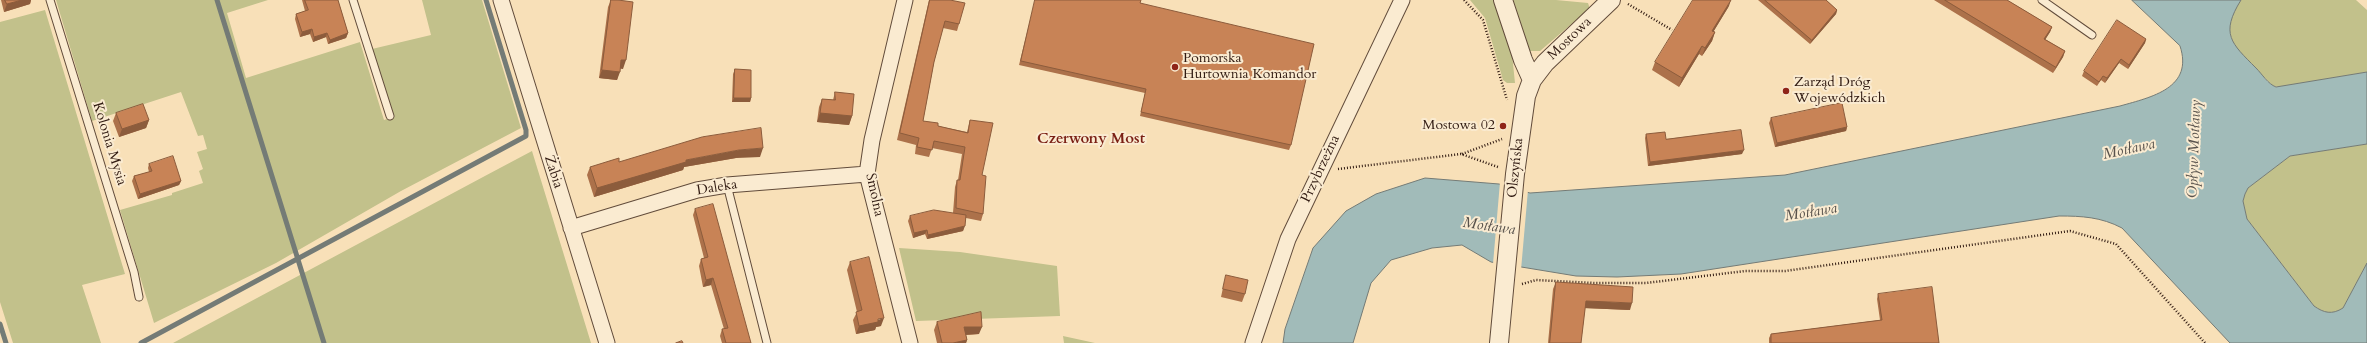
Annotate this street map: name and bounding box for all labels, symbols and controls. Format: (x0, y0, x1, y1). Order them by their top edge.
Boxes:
street label: Mostowa (1544, 14, 1596, 64)
place label: Pomorska Hurtownia Komandor (1183, 51, 1316, 84)
marker: Pomorska Hurtownia Komandor (1170, 62, 1180, 72)
place label: Zarząd Dróg Wojewódzkich (1794, 75, 1885, 108)
marker: Zarząd Dróg Wojewódzkich (1781, 86, 1791, 96)
street label: Kolonia Mysia (88, 100, 130, 188)
water label: Opływ Motławy (2184, 100, 2206, 198)
place label: Mostowa 02 (1422, 118, 1495, 134)
marker: Mostowa 02 (1498, 121, 1508, 131)
district label: Czerwony Most (1037, 131, 1145, 149)
street label: Przybrzeżna (1298, 133, 1344, 205)
water label: Motława (2101, 136, 2157, 164)
street label: Olszyńska (1504, 137, 1528, 199)
street label: Żabia (540, 153, 566, 191)
street label: Smolna (861, 172, 887, 218)
street label: Daleka (695, 177, 739, 199)
water label: Motława (1783, 200, 1839, 226)
water label: Motława (1462, 214, 1516, 240)

